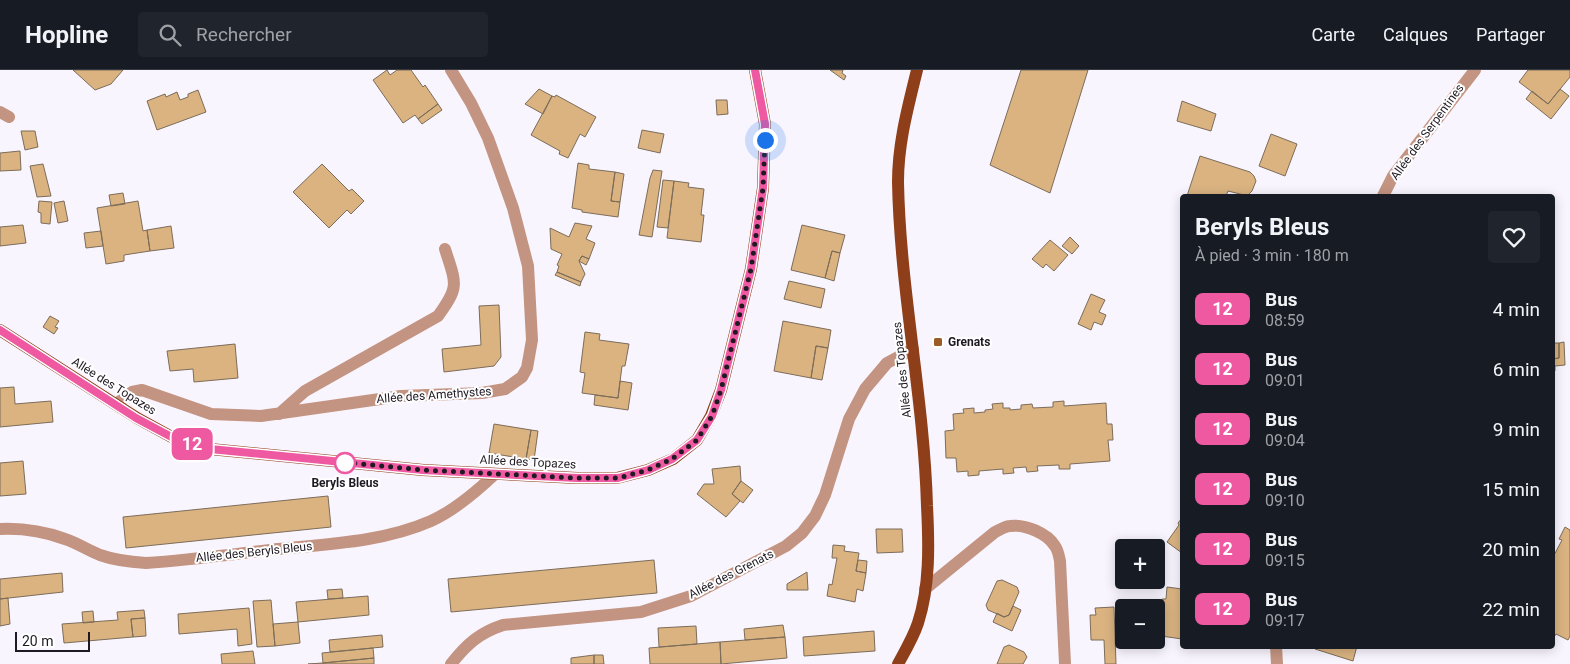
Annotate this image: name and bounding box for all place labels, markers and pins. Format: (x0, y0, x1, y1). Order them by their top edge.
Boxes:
place label: Grenats (948, 335, 990, 349)
marker: Grenats (932, 336, 944, 348)
marker: Beryls Bleus (334, 452, 356, 474)
place label: Beryls Bleus (311, 476, 379, 490)

